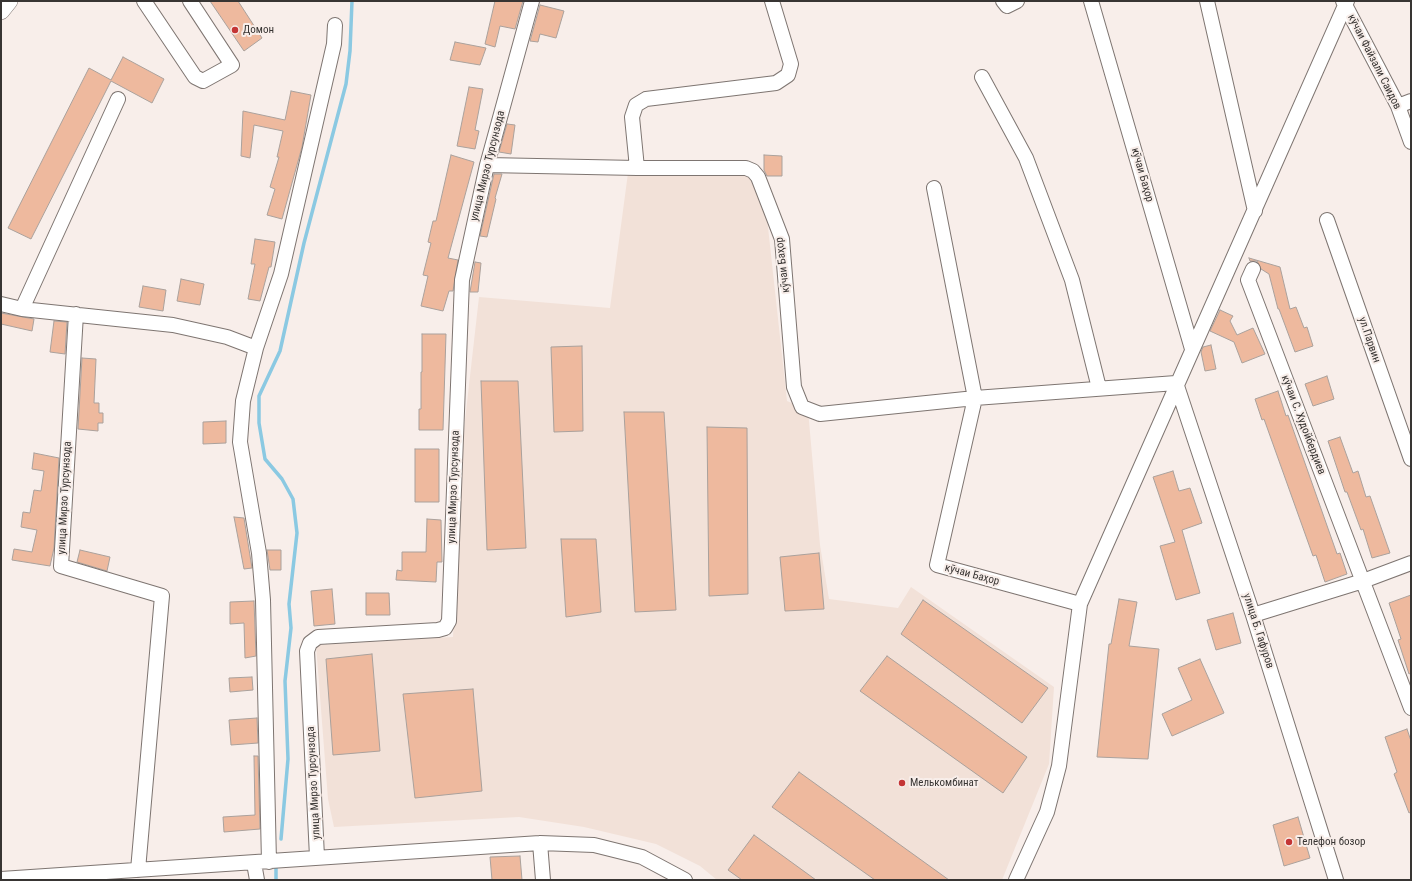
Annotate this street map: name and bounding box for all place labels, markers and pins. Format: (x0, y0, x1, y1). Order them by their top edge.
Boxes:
place label: Домон (243, 23, 274, 37)
marker: Домон (230, 25, 240, 35)
place label: Мелькомбинат (910, 776, 978, 790)
marker: Мелькомбинат (897, 778, 907, 788)
place label: Телефон бозор (1297, 835, 1365, 849)
marker: Телефон бозор (1284, 837, 1294, 847)

